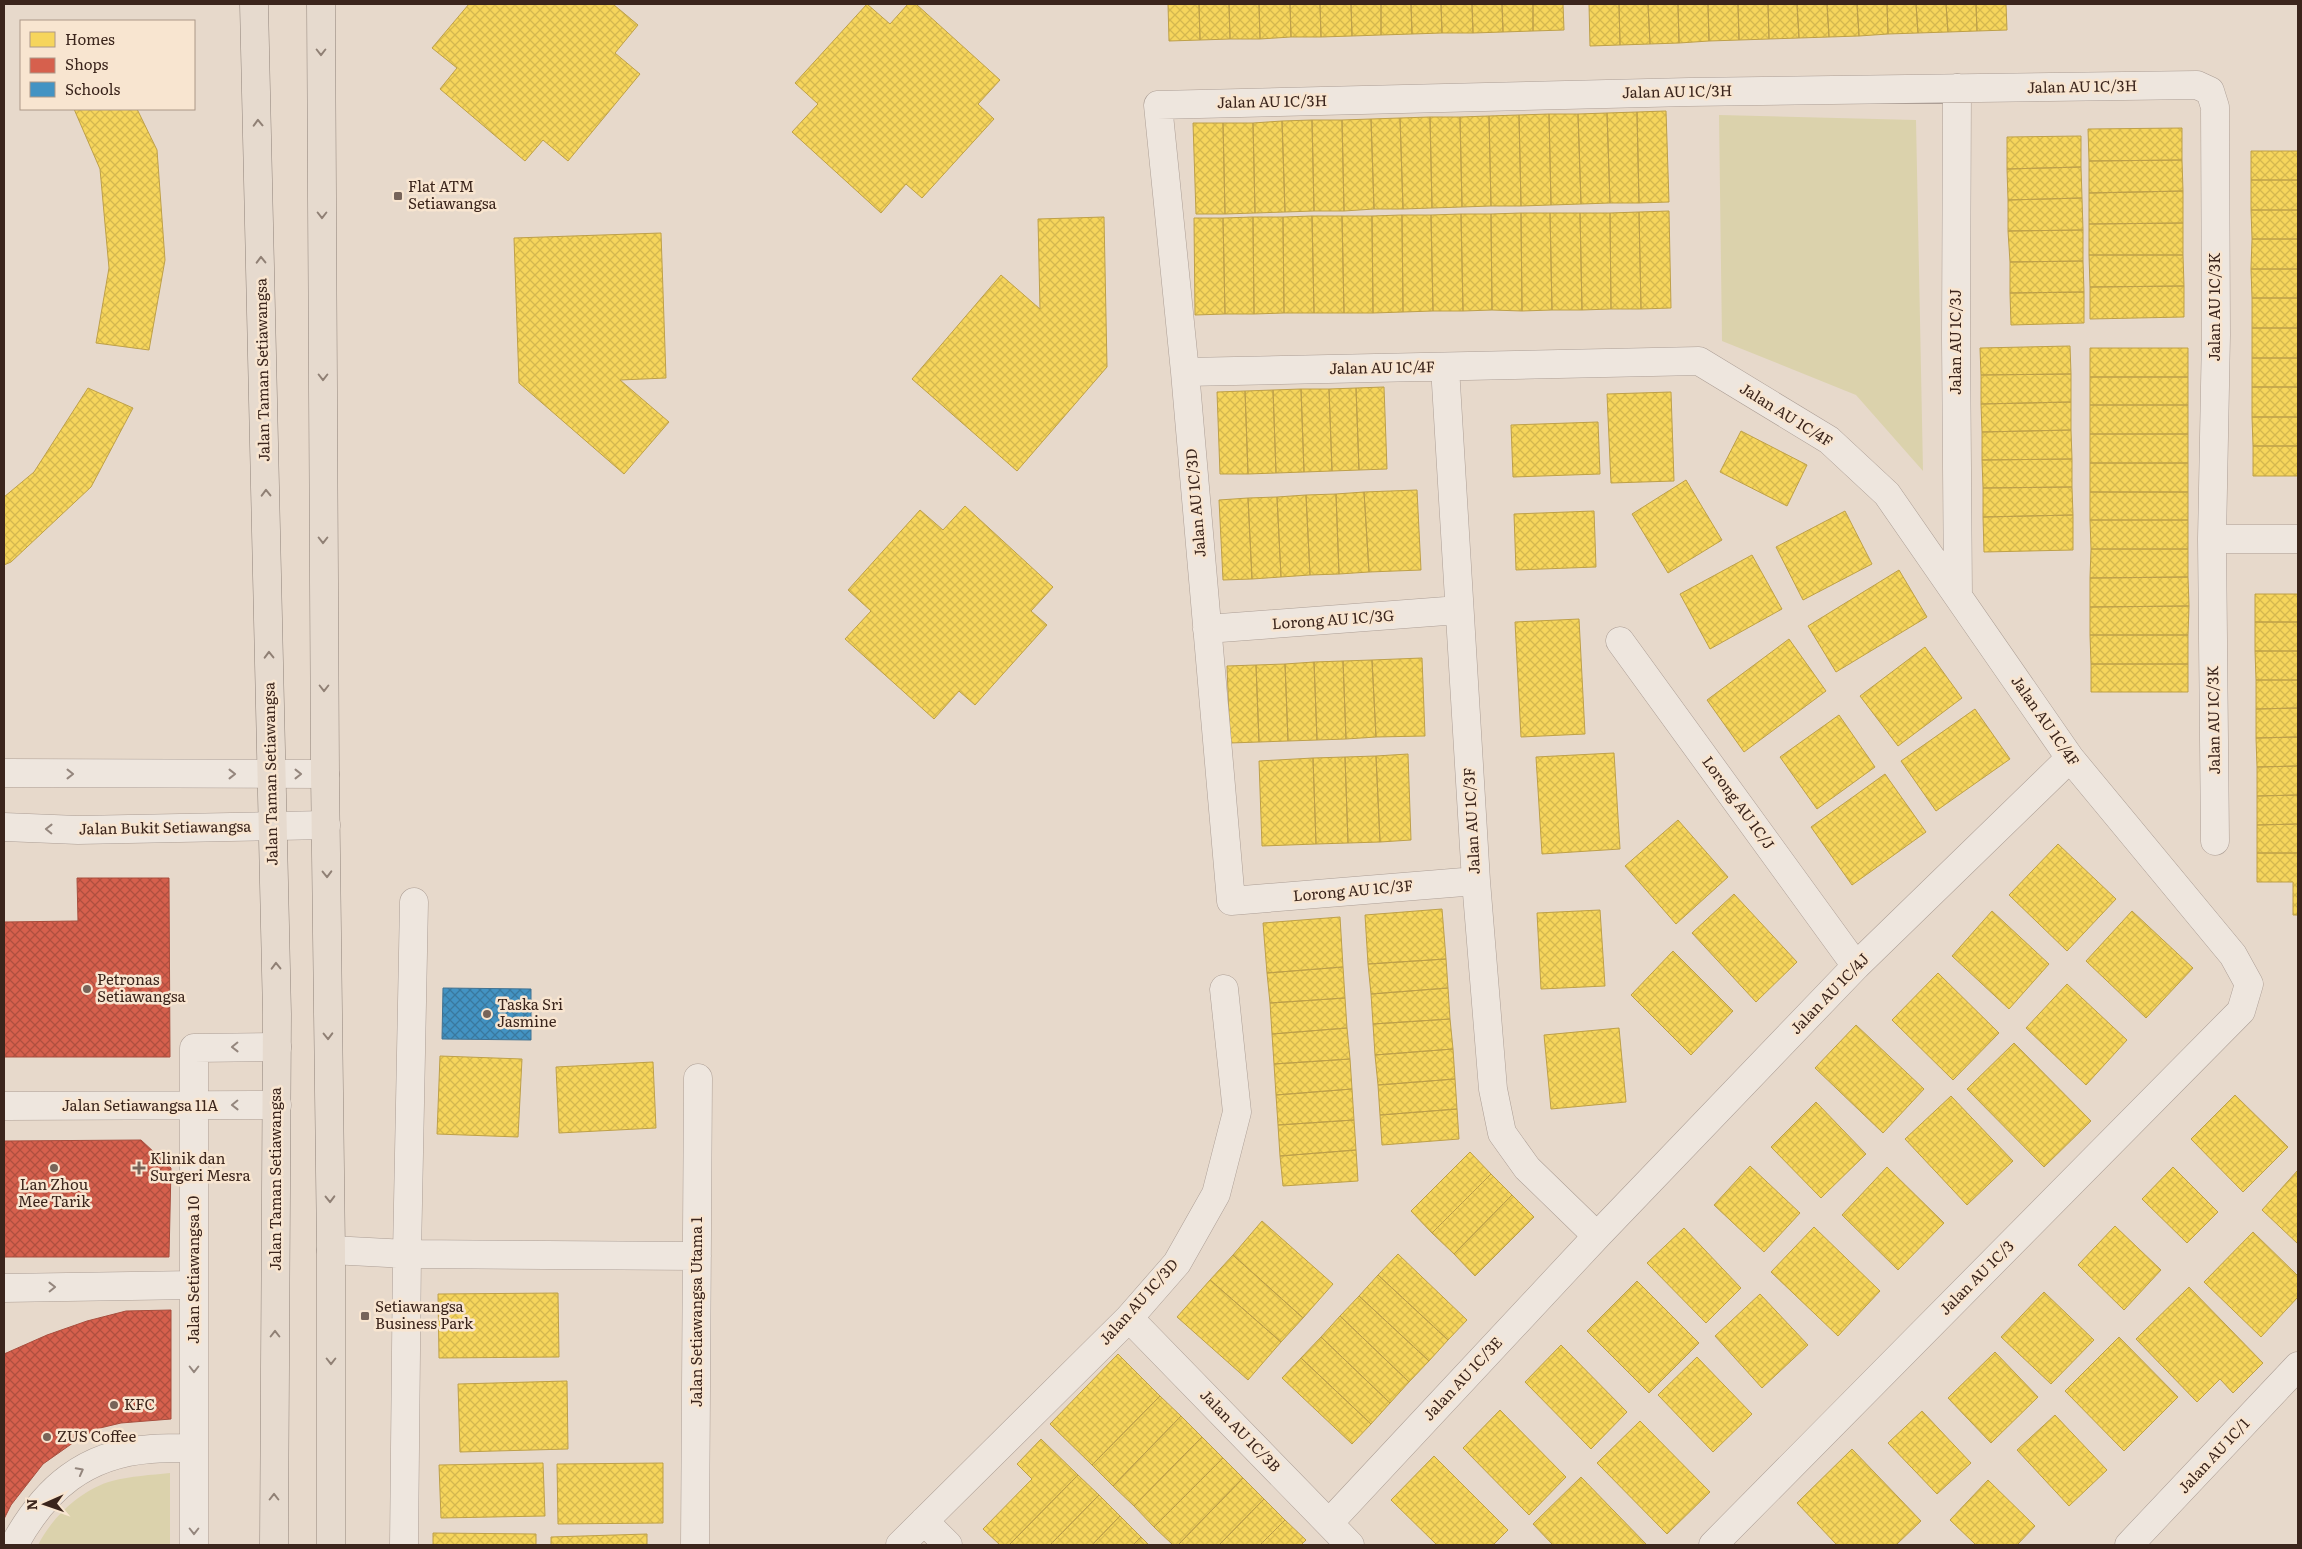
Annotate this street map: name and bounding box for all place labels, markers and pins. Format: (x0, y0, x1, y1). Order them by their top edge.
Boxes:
place label: Flat ATM Setiawangsa (408, 174, 498, 214)
marker: Flat ATM Setiawangsa (392, 190, 404, 202)
place label: Petronas Setiawangsa (97, 967, 187, 1007)
marker: Petronas Setiawangsa (81, 983, 93, 995)
place label: Taska Sri Jasmine (497, 992, 563, 1032)
marker: Taska Sri Jasmine (481, 1008, 493, 1020)
place label: Klinik dan Surgeri Mesra (150, 1146, 251, 1186)
marker: Klinik dan Surgeri Mesra (132, 1161, 146, 1175)
marker: Lan Zhou Mee Tarik (48, 1162, 60, 1174)
place label: Lan Zhou Mee Tarik (18, 1172, 91, 1212)
place label: Setiawangsa Business Park (375, 1294, 474, 1334)
marker: Setiawangsa Business Park (359, 1310, 371, 1322)
place label: KFC (124, 1392, 155, 1415)
marker: KFC (108, 1399, 120, 1411)
place label: ZUS Coffee (57, 1424, 136, 1447)
marker: ZUS Coffee (41, 1431, 53, 1443)

